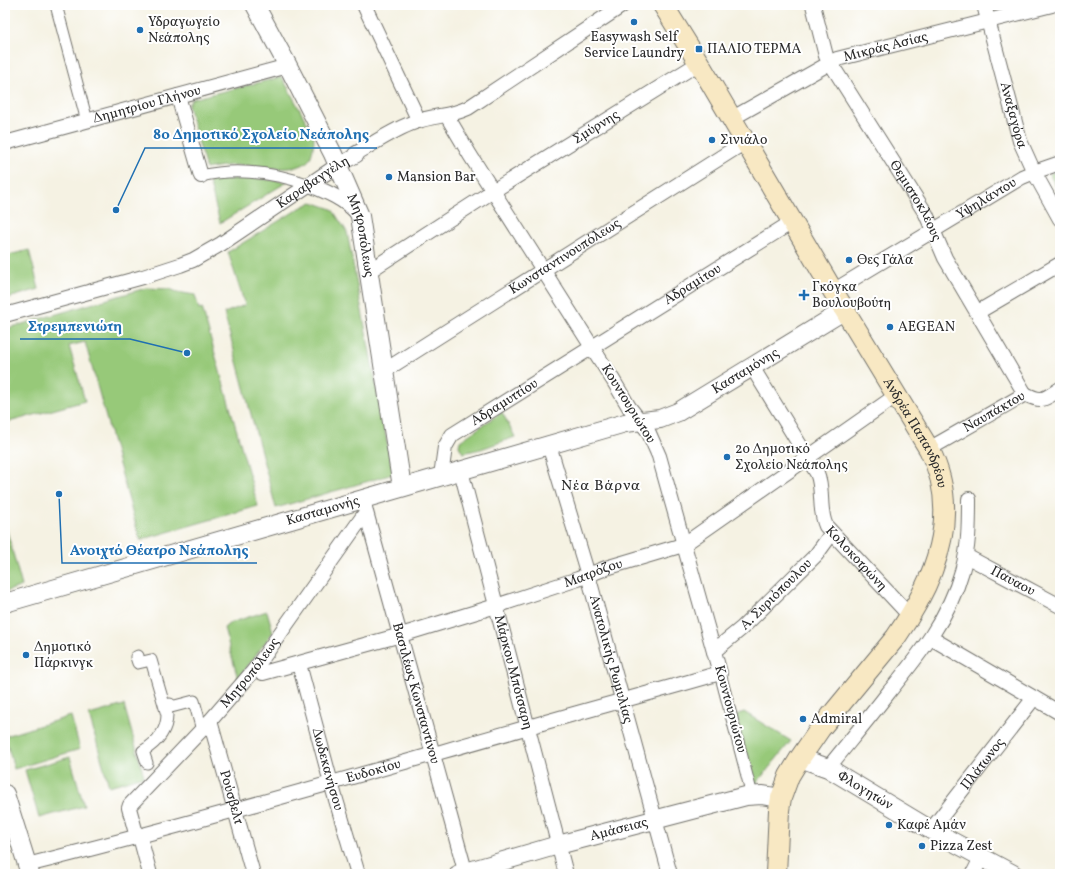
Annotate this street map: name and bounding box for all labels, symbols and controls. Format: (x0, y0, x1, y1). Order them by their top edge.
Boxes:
place label: Υδραγωγείο Νεάπολης (148, 13, 220, 48)
marker: Easywash Self Service Laundry (629, 17, 639, 27)
marker: Υδραγωγείο Νεάπολης (135, 25, 145, 35)
street label: Μικράς Ασίας (842, 27, 930, 66)
place label: Easywash Self Service Laundry (584, 28, 684, 63)
place label: ΠΑΛΙΟ ΤΕΡΜΑ (707, 40, 802, 59)
marker: ΠΑΛΙΟ ΤΕΡΜΑ (694, 44, 704, 54)
street label: Αναξαγόρα (995, 80, 1032, 152)
street label: Δημητρίου Γλήνου (91, 81, 203, 128)
street label: Σμύρνης (569, 105, 623, 149)
callout: 8ο Δημοτικό Σχολείο Νεάπολης (145, 121, 377, 148)
text: 8ο Δημοτικό Σχολείο Νεάπολης (153, 125, 369, 146)
place label: Σινιάλο (720, 131, 767, 150)
marker: Σινιάλο (707, 135, 717, 145)
street label: Καραβαγγέλη (273, 151, 353, 213)
street label: Θεμιστοκλέους (885, 157, 946, 244)
place label: Mansion Bar (397, 168, 476, 187)
marker: Mansion Bar (384, 172, 394, 182)
street label: Υψηλάντου (953, 173, 1020, 224)
street label: Μητροπόλεως (342, 191, 379, 279)
street label: Κωνσταντινουπόλεως (505, 214, 624, 299)
place label: Θες Γάλα (857, 251, 914, 270)
marker: Θες Γάλα (844, 255, 854, 265)
street label: Αδραμίτου (660, 259, 725, 309)
place label: Γκόγκα Βουλουβούτη (812, 278, 891, 313)
marker: Γκόγκα Βουλουβούτη (799, 290, 809, 300)
callout: Στρεμπενιώτη (20, 312, 130, 339)
text: Στρεμπενιώτη (28, 317, 122, 338)
place label: AEGEAN (898, 318, 955, 337)
marker: AEGEAN (885, 322, 895, 332)
street label: Κασταμόνης (708, 343, 782, 399)
street label: Κουντουριώτου (596, 361, 660, 447)
street label: Αδραμυττίου (467, 374, 542, 430)
street label: Ανδρέα Παπανδρέου (878, 374, 952, 490)
street label: Ναυπάκτου (959, 386, 1029, 437)
place label: 2ο Δημοτικό Σχολείο Νεάπολης (735, 440, 848, 475)
marker: 2ο Δημοτικό Σχολείο Νεάπολης (722, 452, 732, 462)
district label: Νέα Βάρνα (561, 476, 641, 497)
street label: Κασταμονής (284, 491, 362, 530)
street label: Κολοκοτρώνη (821, 522, 892, 595)
callout: Ανοιχτό Θέατρο Νεάπολης (62, 536, 257, 563)
text: Ανοιχτό Θέατρο Νεάπολης (70, 541, 248, 562)
street label: Ματρόζου (561, 554, 625, 592)
street label: Α. Συριόπουλου (736, 554, 816, 634)
street label: Παυαου (987, 561, 1039, 601)
street label: Ανατολικής Ρωμυλίας (584, 593, 638, 726)
street label: Μάρκου Μπότσαρη (489, 613, 538, 732)
street label: Βασιλέως Κωνσταντίνου (387, 620, 445, 766)
street label: Μητροπόλεως (216, 633, 284, 712)
place label: Δημοτικό Πάρκινγκ (34, 638, 93, 673)
marker: Δημοτικό Πάρκινγκ (21, 650, 31, 660)
street label: Κουντουριώτου (709, 663, 751, 755)
place label: Admiral (811, 710, 862, 729)
marker: Admiral (798, 714, 808, 724)
street label: Δωδεκανήσου (307, 726, 348, 813)
street label: Πλάτωνος (956, 734, 1009, 794)
street label: Ευδοκίου (344, 754, 403, 788)
street label: Φλογητών (834, 766, 897, 815)
street label: Ρούσβελτ (215, 768, 248, 826)
street label: Αμάσειας (588, 812, 650, 846)
place label: Καφέ Αμάν (897, 816, 966, 835)
marker: Καφέ Αμάν (884, 820, 894, 830)
place label: Pizza Zest (930, 837, 993, 856)
marker: Pizza Zest (917, 841, 927, 851)

